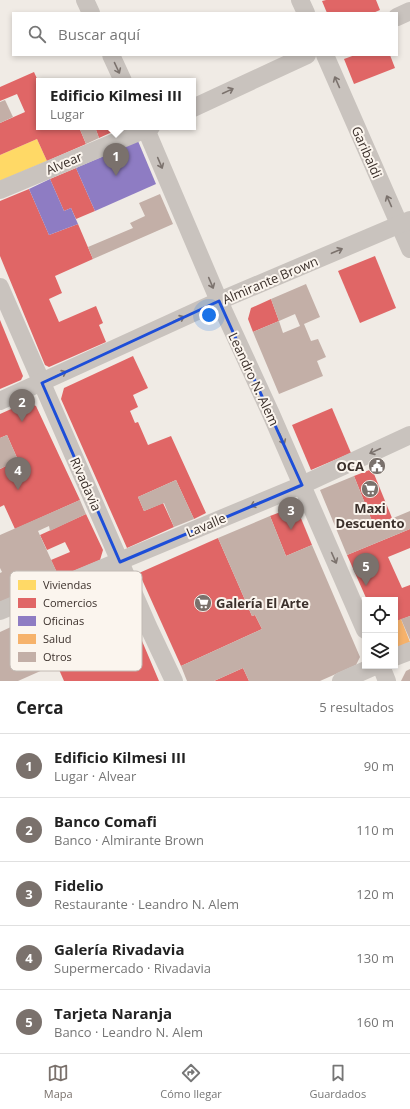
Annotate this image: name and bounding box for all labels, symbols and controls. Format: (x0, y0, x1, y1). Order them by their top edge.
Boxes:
search box (12, 12, 398, 56)
icon: search (26, 23, 48, 45)
text: Buscar aquí (58, 24, 140, 44)
one-way arrow (114, 62, 121, 74)
one-way arrow (332, 76, 340, 88)
popup (36, 78, 196, 130)
text: Edificio Kilmesi III (50, 85, 182, 105)
one-way arrow (222, 87, 234, 94)
text: Lugar (50, 105, 84, 123)
street label: Garibaldi (348, 123, 386, 181)
pin: 1 (103, 143, 129, 176)
street label: Alvear (43, 147, 86, 179)
one-way arrow (156, 156, 164, 168)
one-way arrow (384, 195, 392, 207)
one-way arrow (331, 247, 343, 254)
street label: Almirante Brown (219, 252, 321, 308)
one-way arrow (207, 276, 215, 288)
your location (199, 305, 219, 325)
one-way arrow (173, 315, 185, 323)
street label: Leandro N. Alem (224, 329, 284, 429)
one-way arrow (55, 370, 67, 377)
pin: 2 (9, 389, 35, 422)
one-way arrow (278, 433, 286, 445)
one-way arrow (369, 448, 381, 455)
street label: Rivadavia (66, 454, 106, 514)
public building icon: OCA (367, 456, 387, 476)
pin: 4 (5, 457, 31, 490)
place label: OCA (336, 457, 364, 475)
supermarket icon: Maxi Descuento (360, 479, 380, 499)
pin: 3 (278, 497, 304, 530)
place label: Maxi Descuento (336, 499, 404, 532)
one-way arrow (250, 501, 262, 508)
street label: Lavalle (183, 509, 229, 541)
one-way arrow (330, 552, 338, 564)
pin: 5 (353, 553, 379, 586)
legend (10, 571, 142, 671)
text: Viviendas (43, 577, 92, 592)
supermarket icon: Galería El Arte (193, 593, 213, 613)
place label: Galería El Arte (216, 594, 309, 612)
text: Comercios (43, 595, 97, 610)
map controls (362, 597, 398, 669)
button: locate (362, 597, 398, 633)
text: Oficinas (43, 613, 84, 628)
text: Salud (43, 631, 71, 646)
button: layers (362, 633, 398, 669)
text: Otros (43, 649, 72, 664)
text: Cerca (16, 696, 64, 719)
text: 5 resultados (319, 698, 394, 716)
text: Edificio Kilmesi III (54, 747, 186, 767)
text: 1 (25, 757, 33, 775)
text: 90 m (364, 757, 394, 775)
text: Lugar · Alvear (54, 767, 136, 785)
text: Banco Comafi (54, 811, 157, 831)
text: 2 (25, 821, 33, 839)
text: 110 m (356, 821, 394, 839)
text: Banco · Almirante Brown (54, 831, 204, 849)
text: Fidelio (54, 875, 104, 895)
text: 3 (25, 885, 33, 903)
text: 120 m (356, 885, 394, 903)
text: Restaurante · Leandro N. Alem (54, 895, 239, 913)
text: Galería Rivadavia (54, 939, 185, 959)
text: 4 (25, 949, 33, 967)
text: 130 m (356, 949, 394, 967)
text: Supermercado · Rivadavia (54, 959, 211, 977)
text: Tarjeta Naranja (54, 1003, 172, 1023)
text: 5 (25, 1013, 33, 1031)
text: 160 m (356, 1013, 394, 1031)
text: Banco · Leandro N. Alem (54, 1023, 203, 1041)
tab: Mapa (44, 1062, 73, 1101)
tab: Cómo llegar (160, 1062, 222, 1101)
tab: Guardados (309, 1062, 366, 1101)

